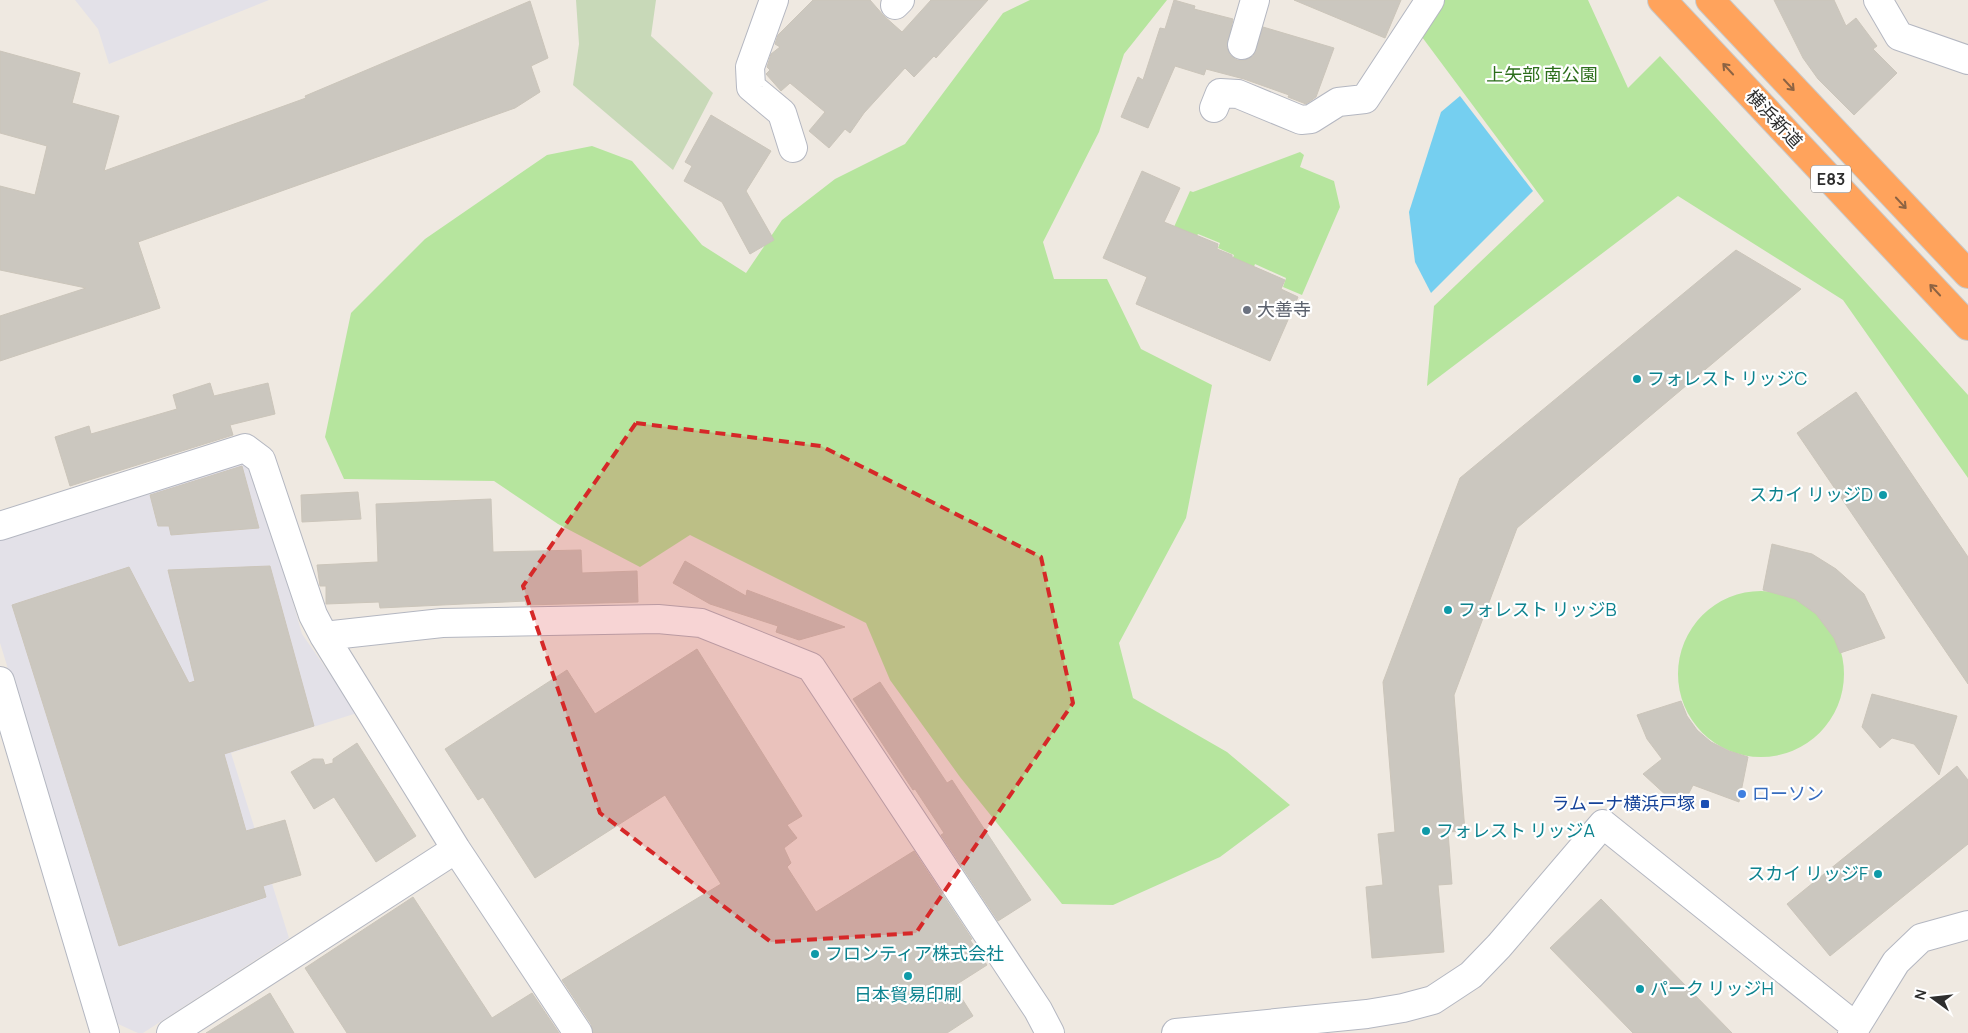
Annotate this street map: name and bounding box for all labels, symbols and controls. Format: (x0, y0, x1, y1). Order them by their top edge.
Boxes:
park label: 上矢部 南公園 (1486, 62, 1598, 86)
one-way arrow (1722, 63, 1734, 76)
one-way arrow (1783, 78, 1795, 91)
street label: 横浜新道 (1741, 84, 1808, 153)
road number: E83 (1811, 165, 1851, 192)
one-way arrow (1895, 196, 1907, 209)
one-way arrow (1929, 284, 1941, 297)
place label: 大善寺 (1257, 297, 1311, 321)
marker: 大善寺 (1241, 304, 1253, 316)
place label: フォレスト リッジC (1647, 366, 1808, 390)
marker: フォレスト リッジC (1631, 373, 1643, 385)
place label: スカイ リッジD (1749, 482, 1873, 506)
marker: スカイ リッジD (1877, 489, 1889, 501)
place label: フォレスト リッジB (1458, 597, 1617, 621)
marker: フォレスト リッジB (1442, 604, 1454, 616)
place label: ローソン (1752, 781, 1824, 805)
marker: ローソン (1736, 788, 1748, 800)
place label: ラムーナ横浜戸塚 (1552, 791, 1695, 815)
marker: ラムーナ横浜戸塚 (1699, 798, 1711, 810)
place label: フォレスト リッジA (1436, 818, 1596, 842)
marker: フォレスト リッジA (1420, 825, 1432, 837)
place label: スカイ リッジF (1747, 861, 1868, 885)
marker: スカイ リッジF (1872, 868, 1884, 880)
place label: フロンティア株式会社 (825, 941, 1004, 965)
marker: フロンティア株式会社 (809, 948, 821, 960)
marker: 日本貿易印刷 (902, 970, 914, 982)
north arrow (1908, 973, 1958, 1023)
place label: パーク リッジH (1650, 976, 1774, 1000)
place label: 日本貿易印刷 (854, 982, 962, 1006)
marker: パーク リッジH (1634, 983, 1646, 995)
text: N (1909, 987, 1930, 1002)

